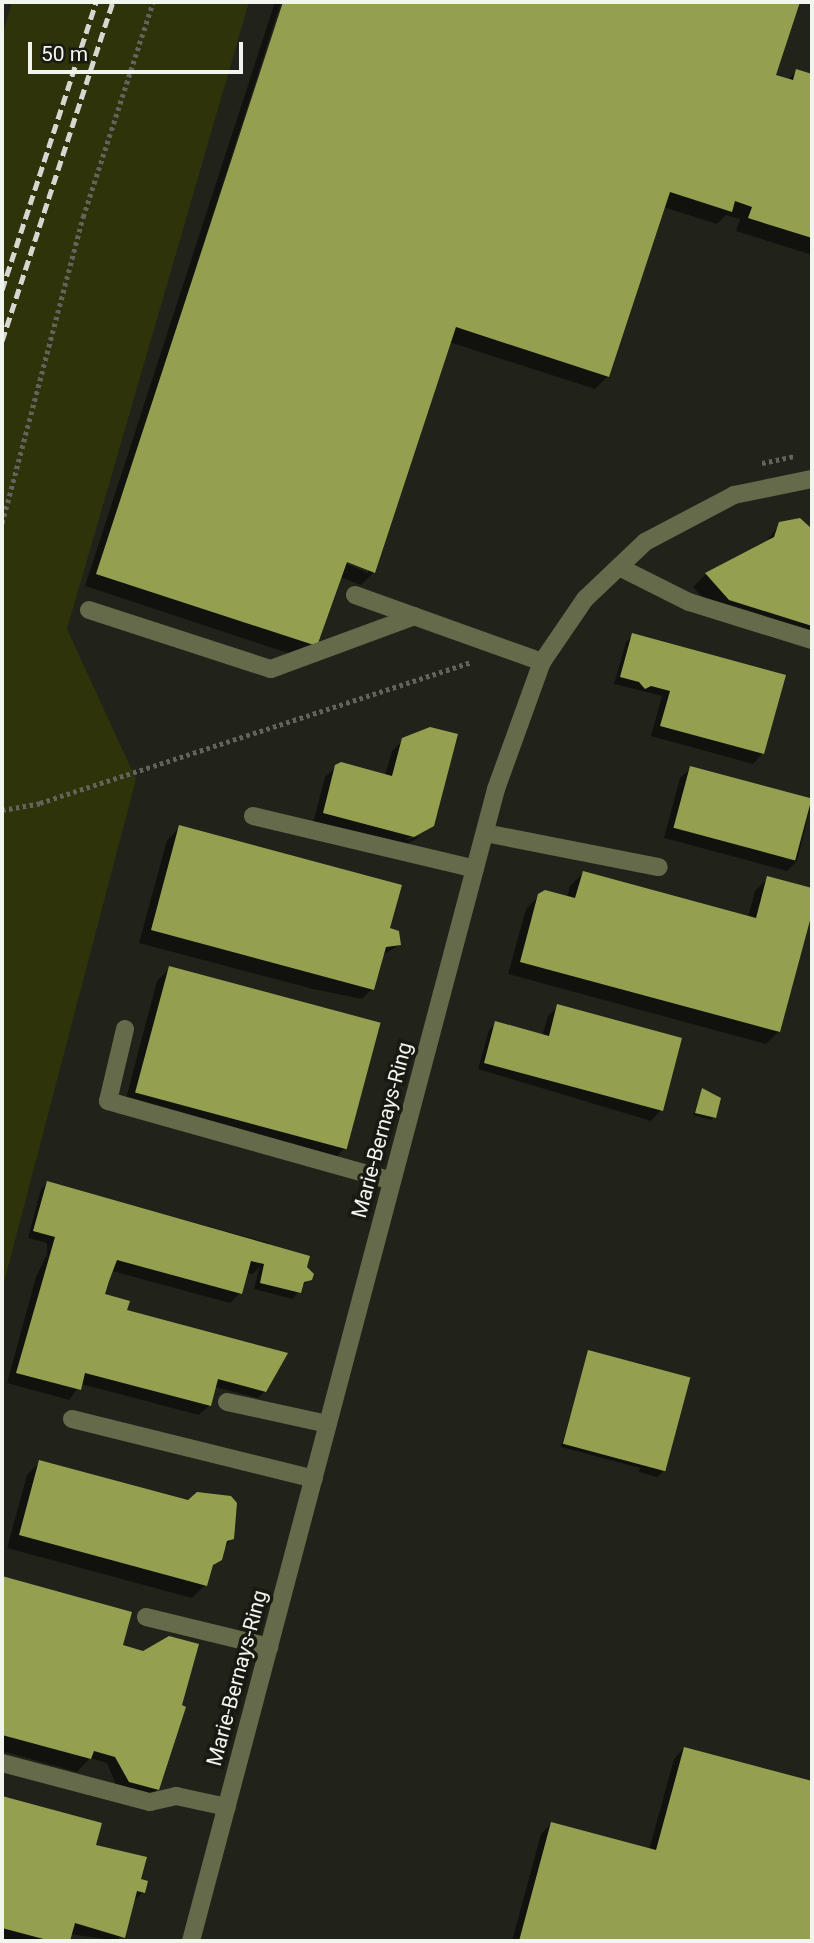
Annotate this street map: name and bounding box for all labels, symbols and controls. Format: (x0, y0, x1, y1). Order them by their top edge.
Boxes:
scale bar (32, 28, 247, 72)
text: 50 m (41, 42, 88, 66)
street label: Marie-Bernays-Ring (346, 1039, 418, 1221)
street label: Marie-Bernays-Ring (201, 1587, 273, 1769)

